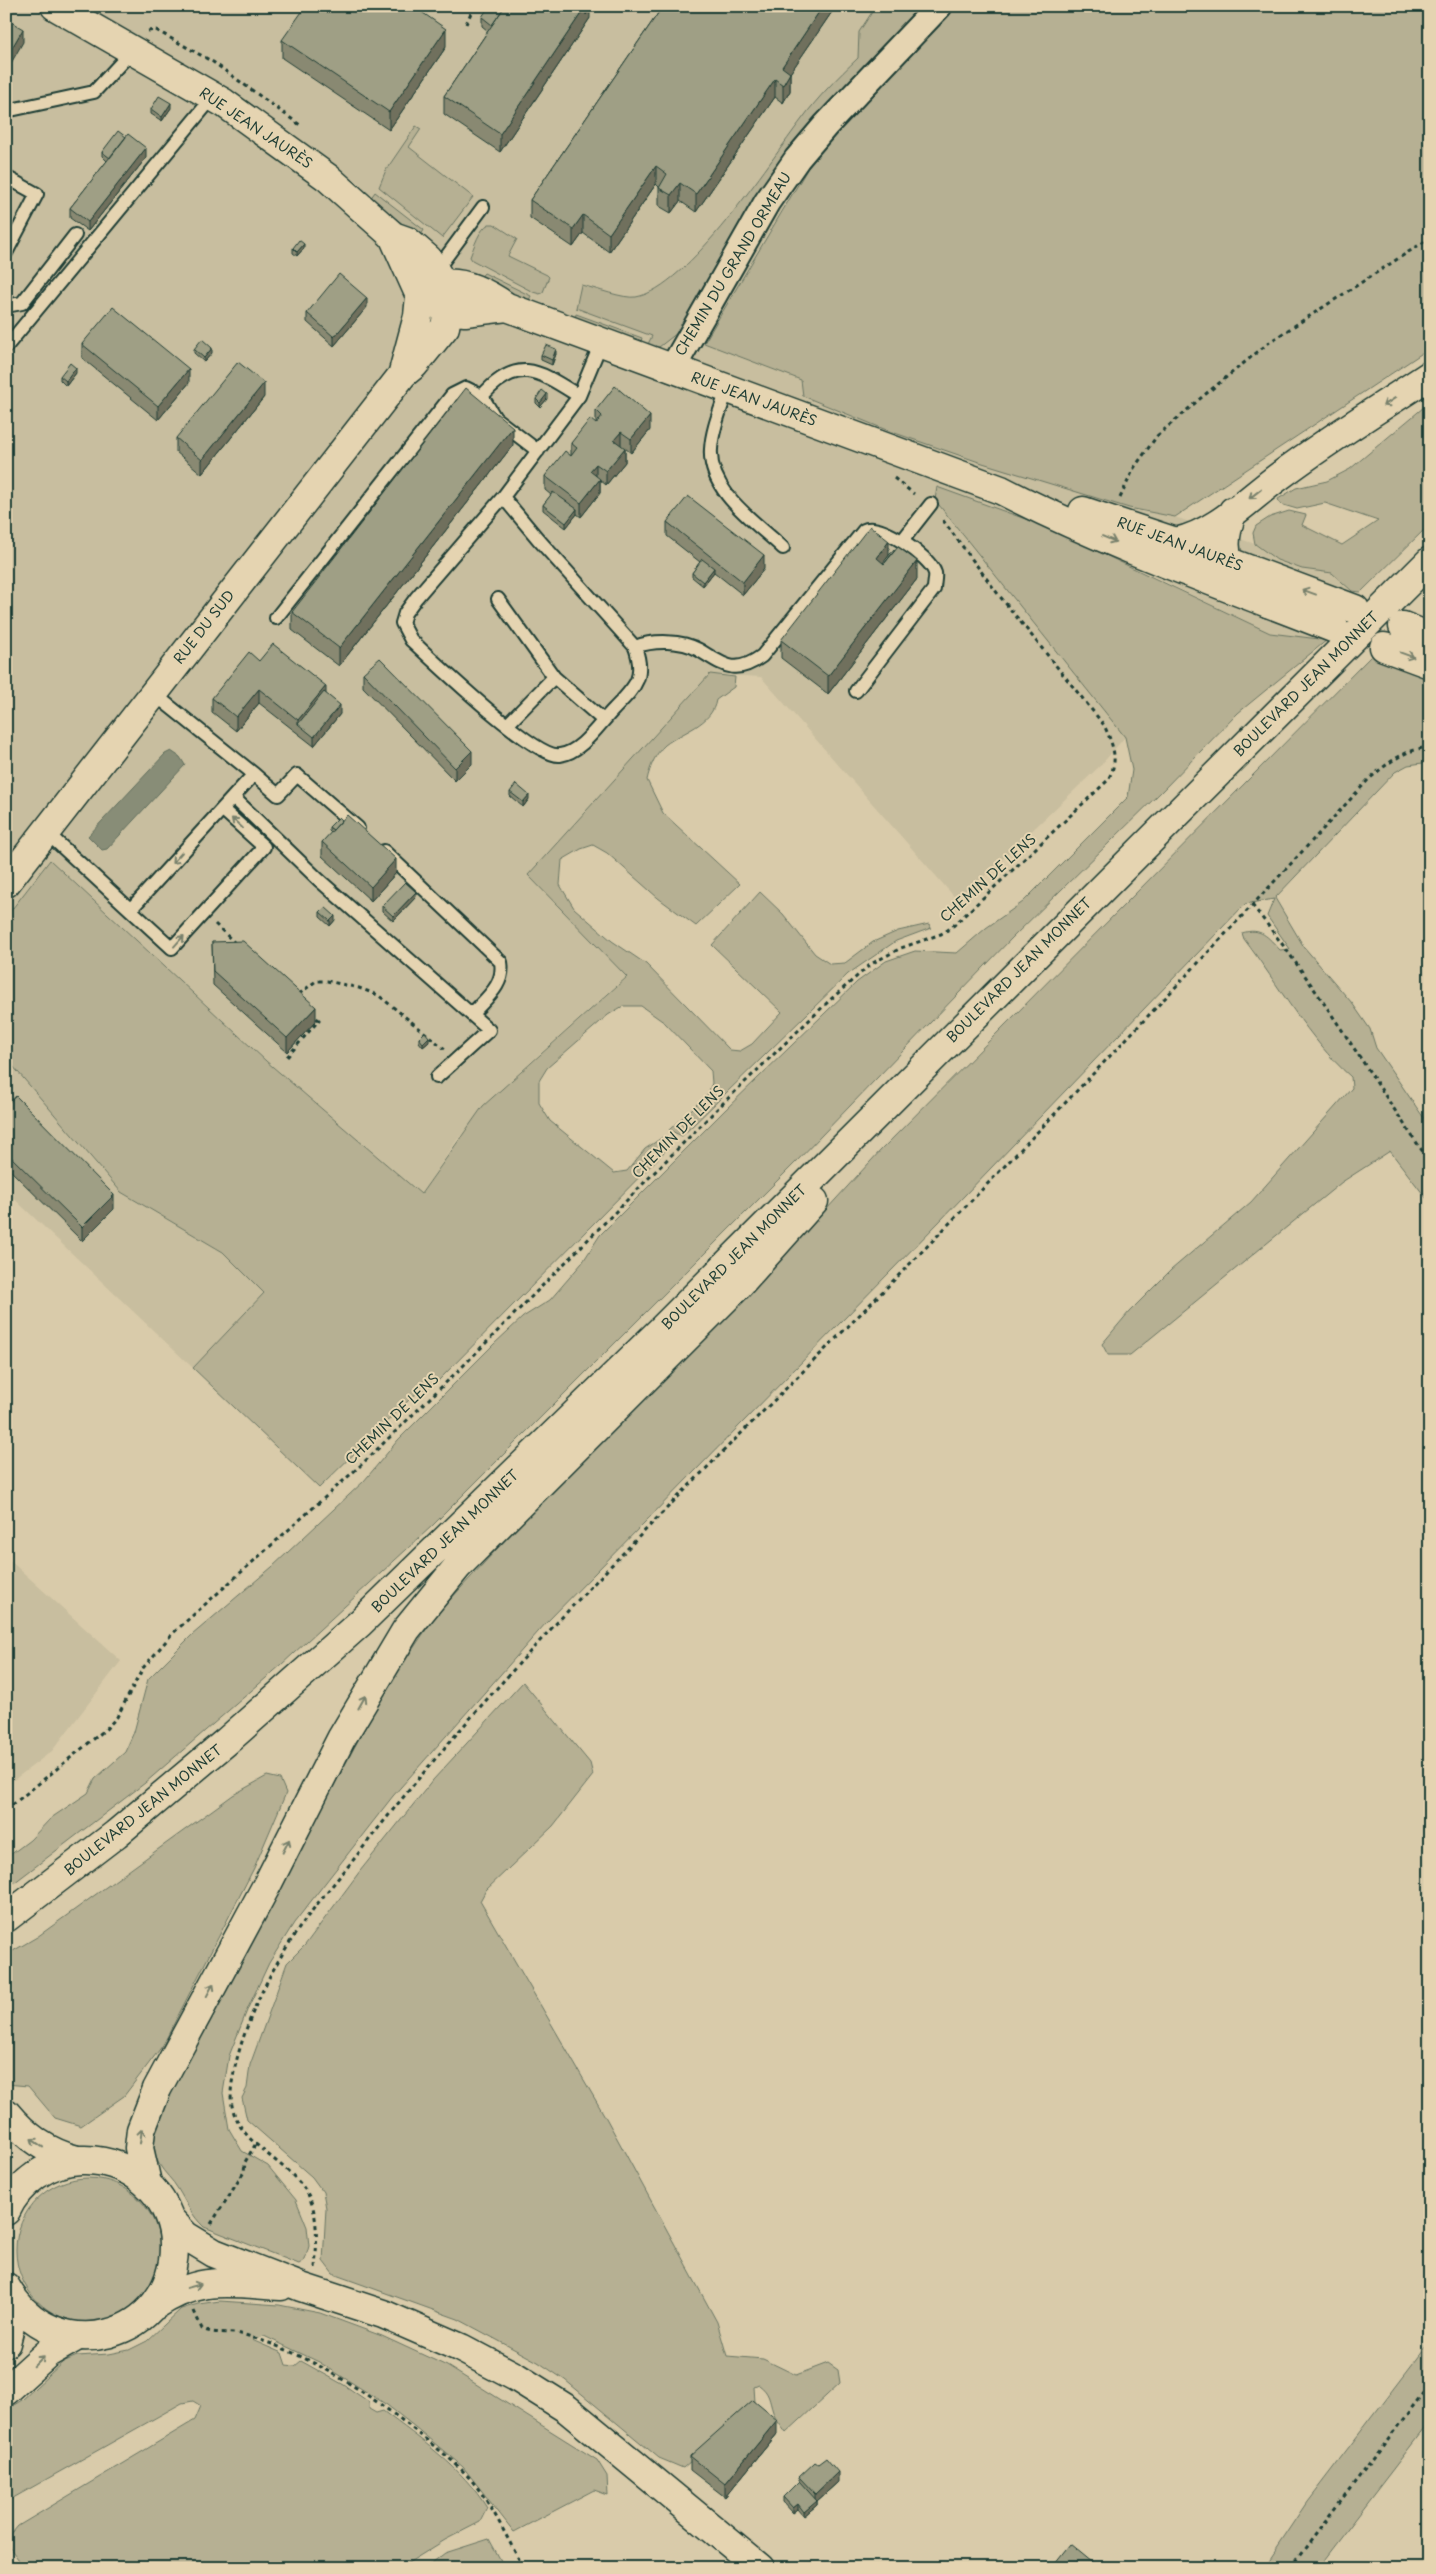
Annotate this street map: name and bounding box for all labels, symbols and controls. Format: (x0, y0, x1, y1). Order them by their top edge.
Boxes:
street label: RUE JEAN JAURÈS (195, 82, 317, 173)
street label: CHEMIN DU GRAND ORMEAU (669, 168, 796, 360)
street label: RUE JEAN JAURÈS (688, 366, 820, 431)
one-way arrow (1382, 397, 1396, 407)
one-way arrow (1249, 489, 1262, 500)
street label: RUE JEAN JAURÈS (1114, 511, 1246, 576)
one-way arrow (1101, 535, 1116, 544)
street label: RUE DU SUD (168, 585, 239, 668)
one-way arrow (1302, 587, 1317, 596)
street label: BOULEVARD JEAN MONNET (1228, 606, 1383, 761)
one-way arrow (1399, 651, 1414, 660)
one-way arrow (230, 817, 243, 829)
street label: CHEMIN DE LENS (935, 829, 1041, 927)
one-way arrow (171, 852, 183, 865)
street label: BOULEVARD JEAN MONNET (941, 892, 1096, 1047)
one-way arrow (173, 934, 185, 947)
street label: CHEMIN DE LENS (627, 1081, 729, 1183)
street label: BOULEVARD JEAN MONNET (656, 1179, 811, 1334)
street label: CHEMIN DE LENS (340, 1368, 443, 1469)
street label: BOULEVARD JEAN MONNET (366, 1464, 524, 1617)
one-way arrow (357, 1696, 367, 1710)
street label: BOULEVARD JEAN MONNET (59, 1739, 227, 1880)
one-way arrow (282, 1839, 292, 1854)
one-way arrow (205, 1982, 215, 1997)
one-way arrow (136, 2128, 146, 2144)
one-way arrow (31, 2138, 45, 2148)
one-way arrow (186, 2281, 202, 2291)
one-way arrow (33, 2355, 45, 2368)

